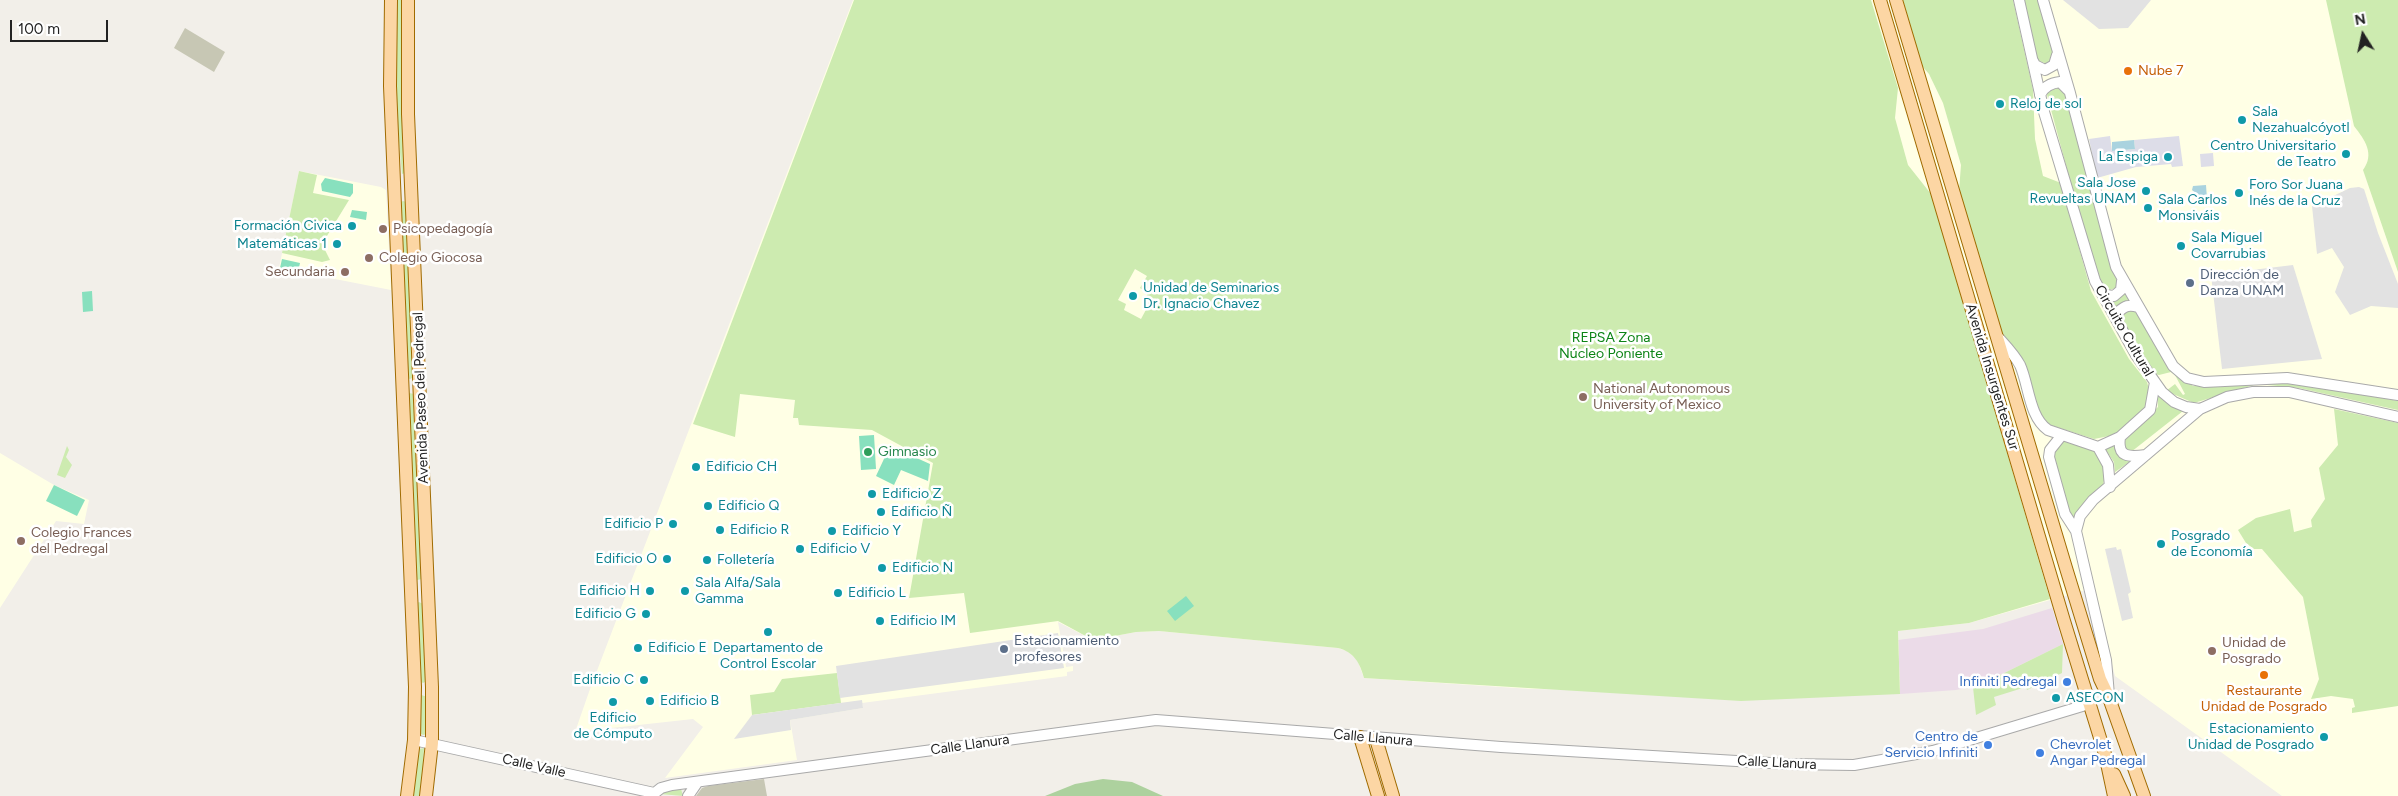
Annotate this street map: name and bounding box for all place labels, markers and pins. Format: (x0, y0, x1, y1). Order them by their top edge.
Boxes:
place label: Nube 7 (2138, 63, 2183, 79)
marker: Nube 7 (2122, 65, 2134, 77)
place label: Reloj de sol (2010, 96, 2082, 112)
marker: Reloj de sol (1994, 98, 2006, 110)
place label: Sala Nezahualcóyotl (2252, 104, 2350, 136)
marker: Sala Nezahualcóyotl (2236, 114, 2248, 126)
place label: Centro Universitario de Teatro (2210, 138, 2336, 170)
marker: Centro Universitario de Teatro (2340, 148, 2352, 160)
place label: La Espiga (2098, 149, 2158, 165)
marker: La Espiga (2162, 151, 2174, 163)
place label: Sala Jose Revueltas UNAM (2030, 175, 2136, 208)
place label: Foro Sor Juana Inés de la Cruz (2249, 177, 2343, 210)
marker: Sala Jose Revueltas UNAM (2140, 185, 2152, 197)
marker: Foro Sor Juana Inés de la Cruz (2233, 187, 2245, 199)
place label: Sala Carlos Monsiváis (2158, 192, 2227, 224)
marker: Sala Carlos Monsiváis (2142, 202, 2154, 214)
place label: Formación Civica (234, 218, 342, 234)
marker: Formación Civica (346, 220, 358, 232)
place label: Psicopedagogía (393, 221, 493, 237)
marker: Psicopedagogía (377, 223, 389, 235)
place label: Sala Miguel Covarrubias (2191, 230, 2266, 262)
place label: Matemáticas 1 (237, 236, 327, 252)
marker: Matemáticas 1 (331, 238, 343, 250)
marker: Sala Miguel Covarrubias (2175, 240, 2187, 252)
place label: Colegio Giocosa (379, 250, 482, 266)
marker: Colegio Giocosa (363, 252, 375, 264)
place label: Secundaria (265, 264, 335, 280)
marker: Secundaria (339, 266, 351, 278)
place label: Dirección de Danza UNAM (2200, 267, 2284, 300)
marker: Dirección de Danza UNAM (2184, 277, 2196, 289)
place label: Unidad de Seminarios Dr. Ignacio Chavez (1143, 280, 1279, 312)
marker: Unidad de Seminarios Dr. Ignacio Chavez (1127, 290, 1139, 302)
place label: National Autonomous University of Mexico (1593, 381, 1730, 414)
marker: National Autonomous University of Mexico (1577, 391, 1589, 403)
place label: Gimnasio (878, 444, 937, 460)
marker: Gimnasio (862, 446, 874, 458)
place label: Edificio CH (706, 459, 777, 475)
marker: Edificio CH (690, 461, 702, 473)
place label: Edificio Z (882, 486, 942, 502)
marker: Edificio Z (866, 488, 878, 500)
place label: Edificio Q (718, 498, 779, 514)
marker: Edificio Q (702, 500, 714, 512)
place label: Edificio Ñ (891, 504, 952, 520)
marker: Edificio Ñ (875, 506, 887, 518)
place label: Edificio P (604, 516, 663, 532)
marker: Edificio P (667, 518, 679, 530)
place label: Edificio R (730, 522, 789, 538)
place label: Edificio Y (842, 523, 901, 539)
marker: Edificio R (714, 524, 726, 536)
place label: Colegio Frances del Pedregal (31, 525, 132, 558)
marker: Edificio Y (826, 525, 838, 537)
place label: Posgrado de Economía (2171, 528, 2253, 560)
marker: Colegio Frances del Pedregal (15, 535, 27, 547)
marker: Posgrado de Economía (2155, 538, 2167, 550)
place label: Edificio V (810, 541, 870, 557)
marker: Edificio V (794, 543, 806, 555)
place label: Edificio O (596, 551, 657, 567)
place label: Folletería (717, 552, 774, 568)
marker: Edificio O (661, 553, 673, 565)
marker: Folletería (701, 554, 713, 566)
place label: Edificio N (892, 560, 953, 576)
marker: Edificio N (876, 562, 888, 574)
place label: Sala Alfa/Sala Gamma (695, 575, 781, 608)
place label: Edificio H (579, 583, 640, 599)
marker: Edificio H (644, 585, 656, 597)
marker: Sala Alfa/Sala Gamma (679, 585, 691, 597)
place label: Edificio L (848, 585, 906, 601)
marker: Edificio L (832, 587, 844, 599)
place label: Edificio G (575, 606, 636, 622)
marker: Edificio G (640, 608, 652, 620)
place label: Edificio IM (890, 613, 956, 629)
marker: Edificio IM (874, 615, 886, 627)
marker: Departamento de Control Escolar (762, 626, 774, 638)
place label: Estacionamiento profesores (1014, 633, 1119, 666)
place label: Unidad de Posgrado (2222, 635, 2286, 668)
place label: Edificio E (648, 640, 707, 656)
place label: Departamento de Control Escolar (713, 640, 823, 672)
marker: Edificio E (632, 642, 644, 654)
marker: Estacionamiento profesores (998, 643, 1010, 655)
marker: Unidad de Posgrado (2206, 645, 2218, 657)
marker: Restaurante Unidad de Posgrado (2258, 669, 2270, 681)
place label: Edificio C (573, 672, 634, 688)
marker: Edificio C (638, 674, 650, 686)
place label: Infiniti Pedregal (1959, 674, 2057, 690)
marker: Infiniti Pedregal (2061, 676, 2073, 688)
place label: Restaurante Unidad de Posgrado (2201, 683, 2327, 716)
place label: ASECON (2066, 690, 2124, 706)
marker: ASECON (2050, 692, 2062, 704)
place label: Edificio B (660, 693, 719, 709)
marker: Edificio B (644, 695, 656, 707)
marker: Edificio de Cómputo (607, 696, 619, 708)
place label: Edificio de Cómputo (574, 710, 652, 742)
place label: Estacionamiento Unidad de Posgrado (2188, 721, 2314, 754)
place label: Centro de Servicio Infiniti (1884, 729, 1978, 762)
marker: Estacionamiento Unidad de Posgrado (2318, 731, 2330, 743)
place label: Chevrolet Angar Pedregal (2050, 737, 2145, 770)
marker: Centro de Servicio Infiniti (1982, 739, 1994, 751)
marker: Chevrolet Angar Pedregal (2034, 747, 2046, 759)

